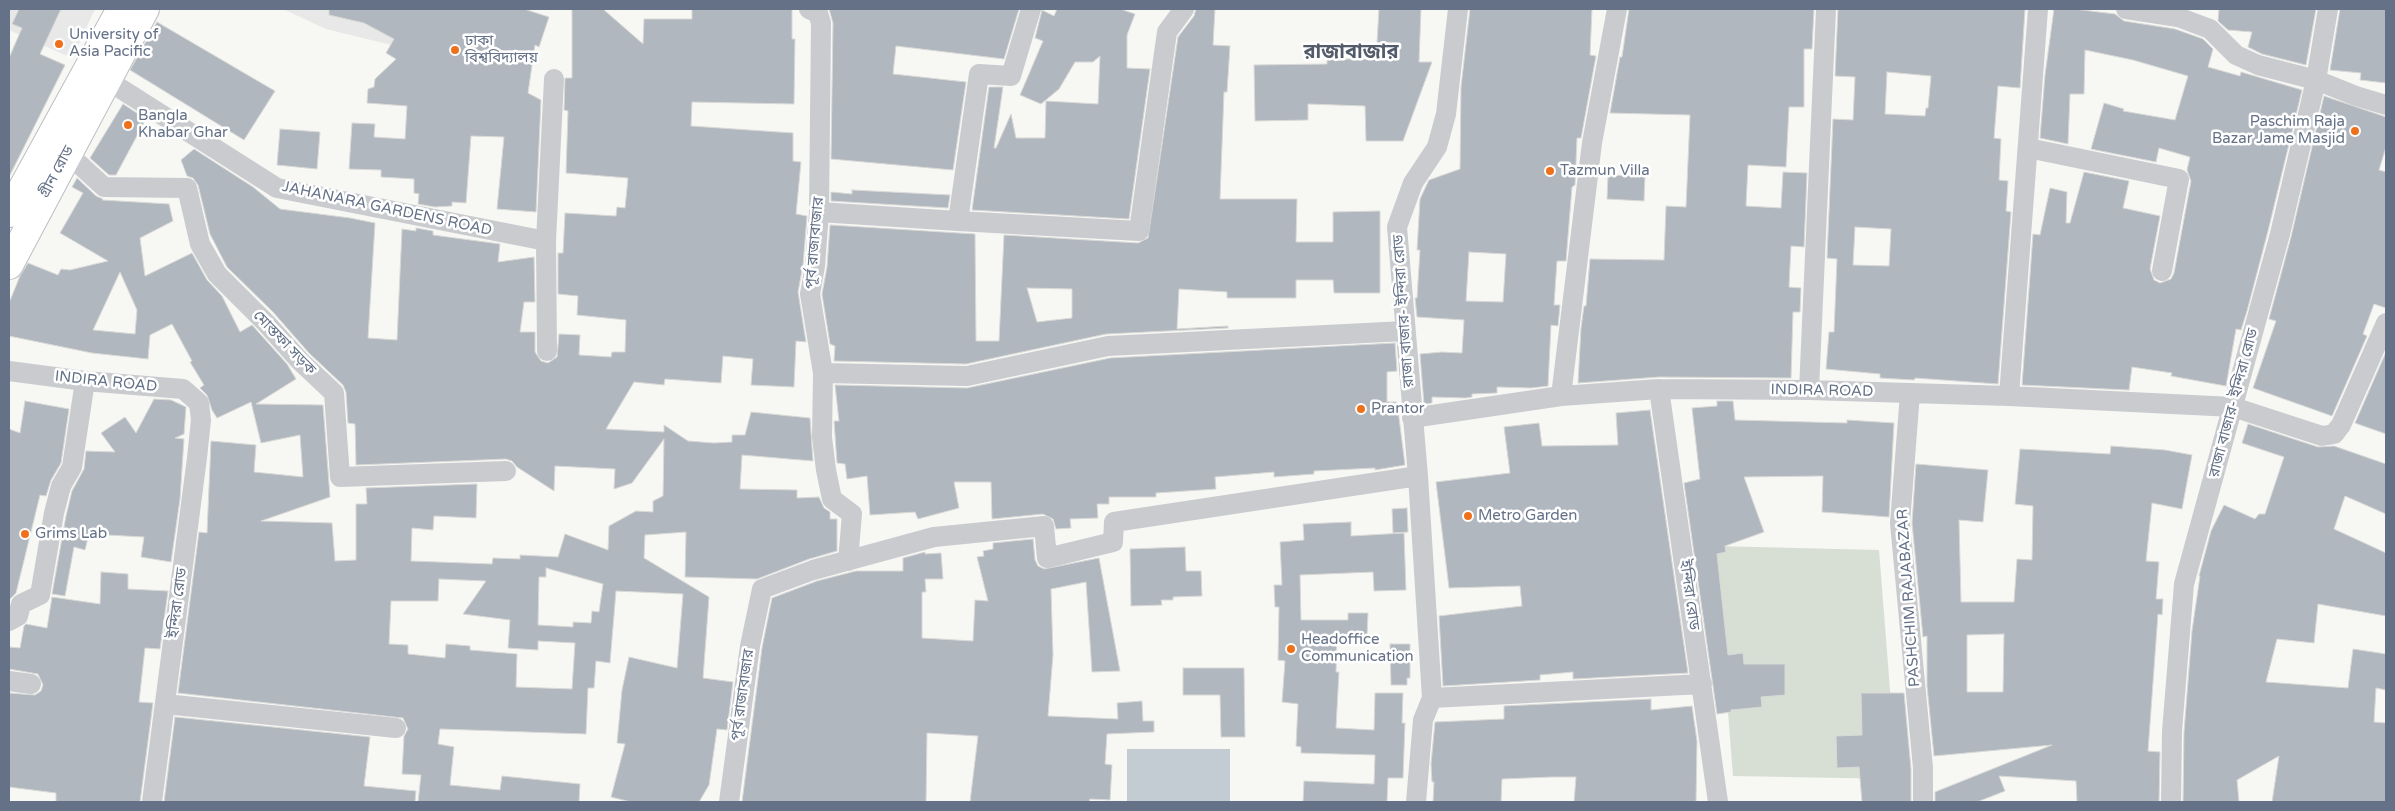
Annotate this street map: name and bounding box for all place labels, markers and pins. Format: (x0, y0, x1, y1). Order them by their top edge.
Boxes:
place label: University of Asia Pacific (69, 26, 158, 61)
place label: ঢাকা বিশ্ববিদ্যালয় (465, 32, 538, 67)
marker: University of Asia Pacific (53, 38, 65, 50)
marker: ঢাকা বিশ্ববিদ্যালয় (449, 44, 461, 56)
place label: Bangla Khabar Ghar (138, 107, 228, 142)
place label: Paschim Raja Bazar Jame Masjid (2212, 113, 2345, 148)
marker: Bangla Khabar Ghar (122, 119, 134, 131)
marker: Paschim Raja Bazar Jame Masjid (2349, 125, 2361, 137)
place label: Tazmun Villa (1560, 162, 1650, 180)
marker: Tazmun Villa (1544, 165, 1556, 177)
place label: Prantor (1371, 400, 1425, 418)
marker: Prantor (1355, 403, 1367, 415)
place label: Metro Garden (1478, 507, 1577, 525)
marker: Metro Garden (1462, 510, 1474, 522)
place label: Grims Lab (35, 525, 107, 543)
marker: Grims Lab (19, 528, 31, 540)
place label: Headoffice Communication (1301, 631, 1414, 666)
marker: Headoffice Communication (1285, 643, 1297, 655)

